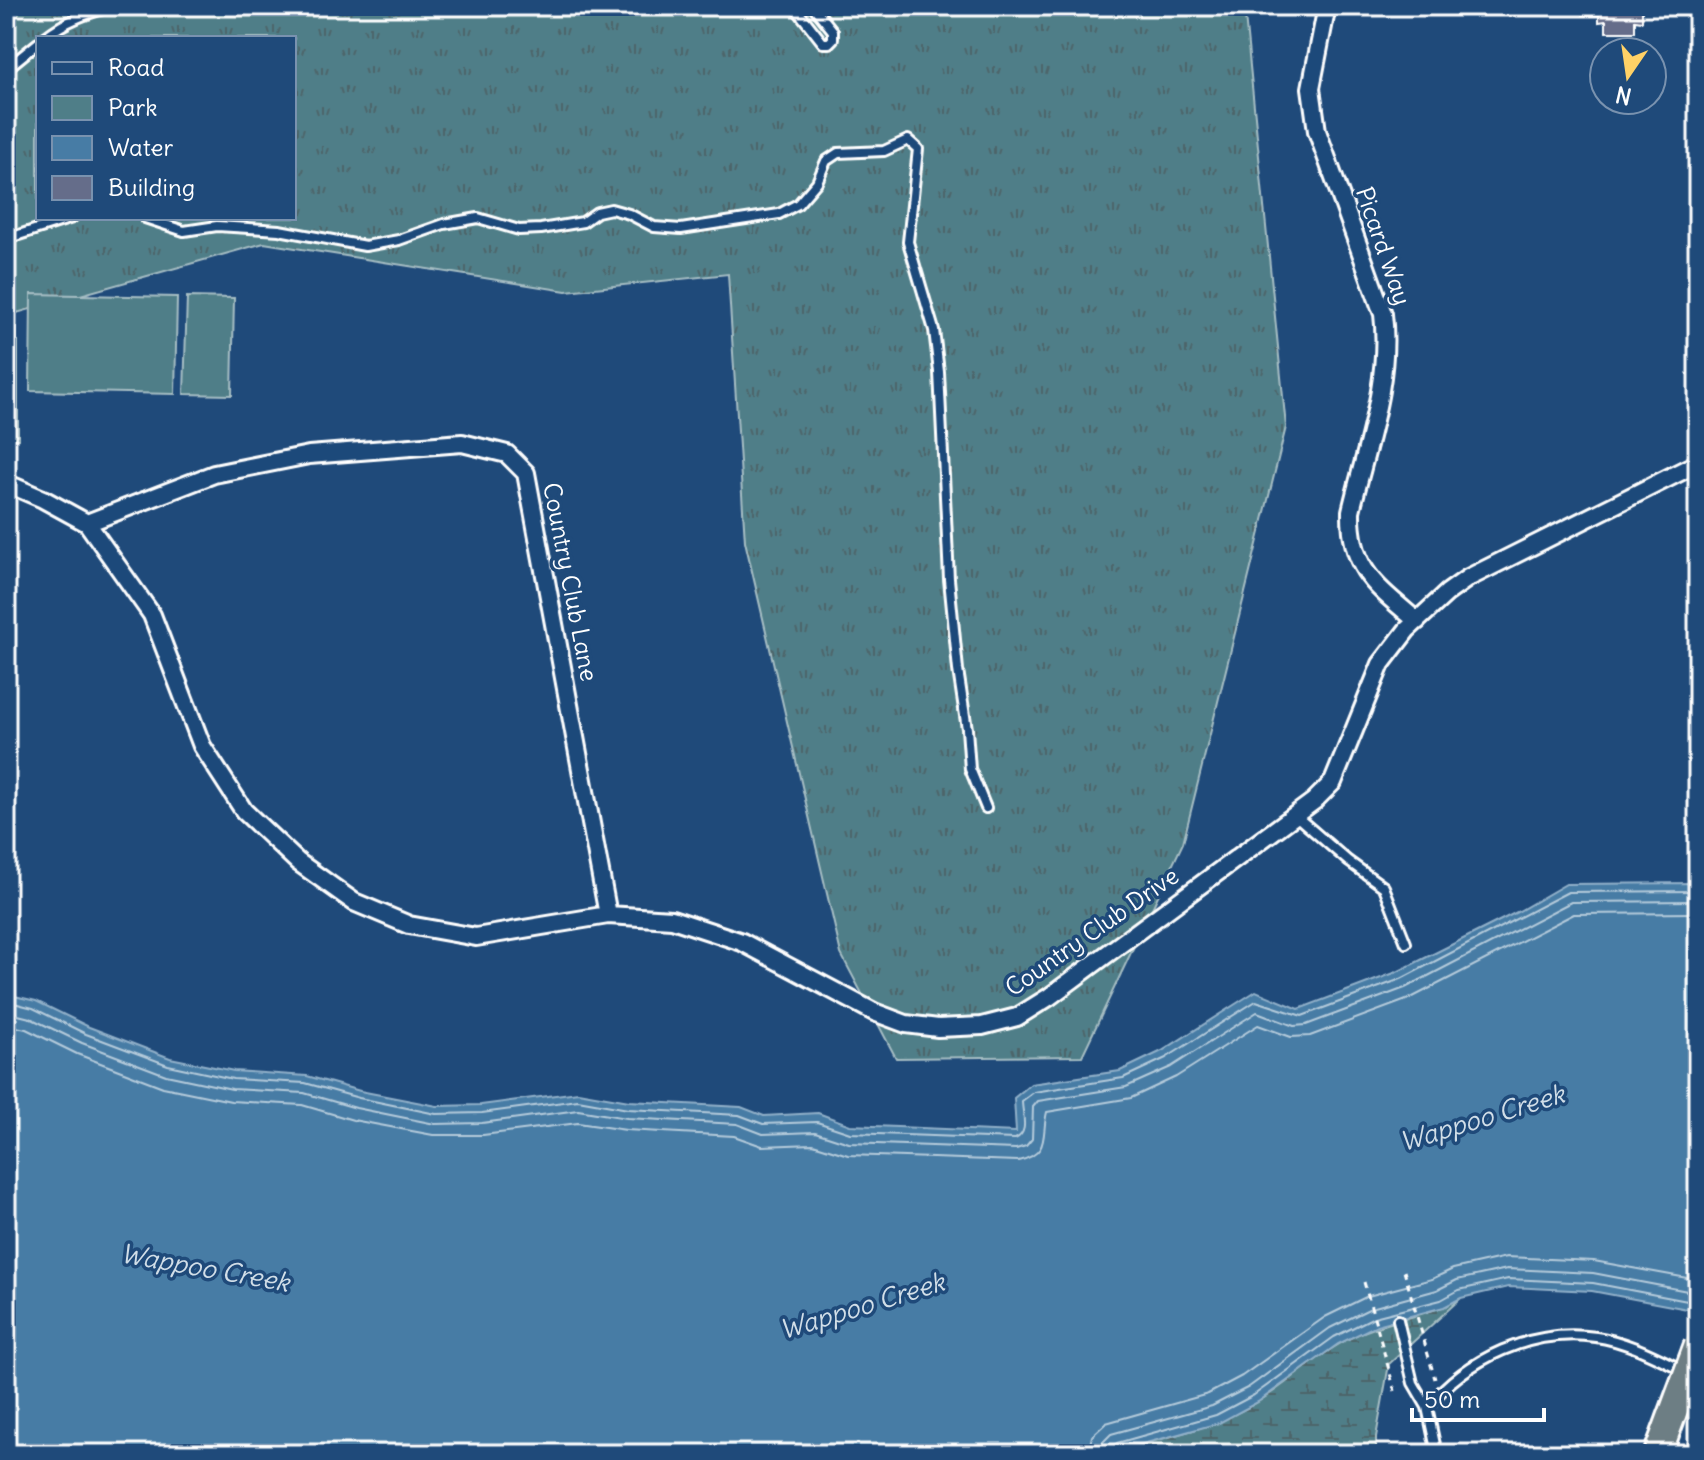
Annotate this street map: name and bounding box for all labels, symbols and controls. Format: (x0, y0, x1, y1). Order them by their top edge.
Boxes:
legend (36, 36, 296, 220)
north arrow (1588, 36, 1668, 116)
text: Road (108, 52, 164, 82)
text: N (1613, 80, 1634, 111)
text: Park (108, 92, 158, 122)
text: Water (108, 132, 173, 162)
text: Building (108, 172, 195, 202)
street label: Picard Way (1350, 183, 1418, 309)
street label: Country Club Lane (537, 480, 605, 684)
street label: Country Club Drive (999, 860, 1184, 1002)
water label: Wappoo Creek (1395, 1076, 1570, 1158)
water label: Wappoo Creek (118, 1236, 294, 1299)
water label: Wappoo Creek (775, 1264, 950, 1346)
scale bar (1412, 1372, 1544, 1422)
text: 50 m (1424, 1384, 1480, 1414)

